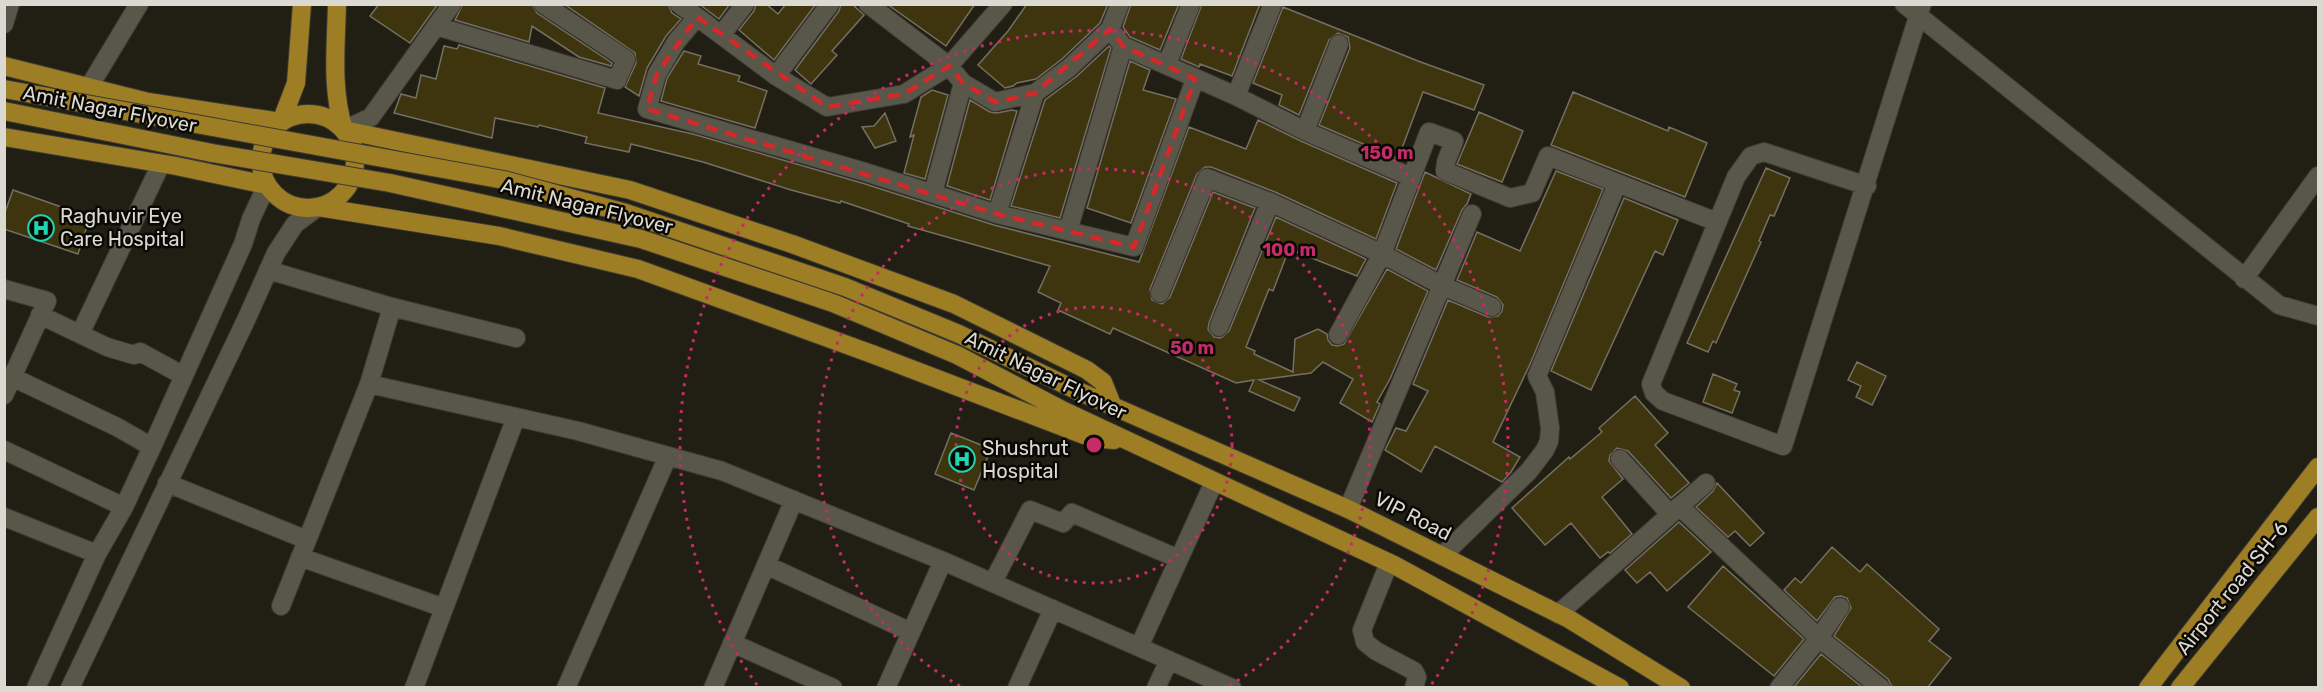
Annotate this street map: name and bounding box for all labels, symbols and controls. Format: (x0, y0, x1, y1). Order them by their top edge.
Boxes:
street label: Amit Nagar Flyover (21, 80, 199, 138)
text: 150 m (1360, 142, 1414, 164)
street label: Amit Nagar Flyover (498, 173, 676, 239)
place label: Raghuvir Eye Care Hospital (60, 204, 184, 251)
hospital icon: Raghuvir Eye Care Hospital (26, 213, 56, 243)
text: 100 m (1262, 239, 1316, 261)
street label: Amit Nagar Flyover (961, 326, 1131, 425)
text: 50 m (1170, 337, 1214, 359)
centre of rings (1084, 435, 1104, 455)
place label: Shushrut Hospital (982, 436, 1069, 483)
hospital icon: Shushrut Hospital (947, 444, 977, 474)
street label: VIP Road (1370, 486, 1456, 546)
street label: Airport road SH-6 (2171, 516, 2293, 660)

